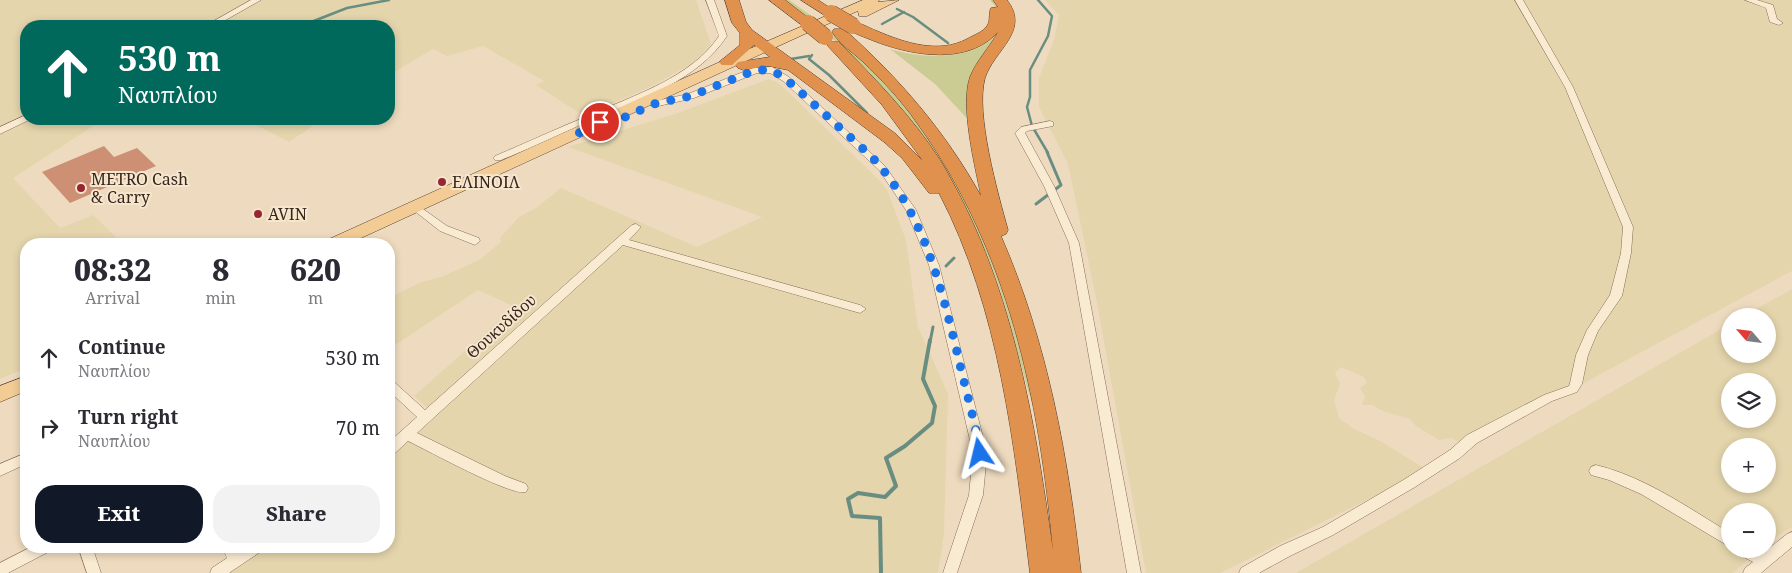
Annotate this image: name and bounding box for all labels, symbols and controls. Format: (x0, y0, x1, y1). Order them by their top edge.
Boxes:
text: 530 m (118, 34, 221, 81)
icon: ahead (35, 40, 100, 105)
text: Ναυπλίου (118, 79, 218, 109)
pin (579, 101, 621, 143)
icon: arrive (586, 108, 614, 136)
place label: METRO Cash & Carry (91, 168, 188, 208)
place label: ΕΛΙΝΟΙΛ (452, 171, 520, 193)
marker: ΕΛΙΝΟΙΛ (436, 176, 448, 188)
marker: METRO Cash & Carry (75, 182, 87, 194)
place label: AVIN (268, 203, 307, 225)
marker: AVIN (252, 208, 264, 220)
text: 08:32 (74, 249, 151, 290)
text: 8 (212, 249, 229, 290)
text: 620 (290, 249, 341, 290)
text: Arrival (85, 287, 140, 309)
text: min (205, 287, 236, 309)
text: m (308, 287, 323, 309)
street label: Θουκυδίδου (461, 289, 541, 363)
north arrow (1721, 308, 1776, 362)
map controls (1721, 308, 1776, 558)
text: Continue (78, 334, 166, 360)
icon: ahead (35, 344, 63, 372)
text: 530 m (325, 345, 380, 371)
text: Ναυπλίου (78, 360, 150, 382)
button: layers (1721, 373, 1776, 428)
text: Turn right (78, 404, 178, 430)
icon: right (35, 414, 63, 442)
text: 70 m (336, 415, 380, 441)
position arrow (953, 426, 1005, 478)
text: Ναυπλίου (78, 430, 150, 452)
button: + (1721, 438, 1776, 493)
button: Exit (35, 485, 203, 543)
button: Share (213, 485, 380, 543)
button: − (1721, 503, 1776, 558)

